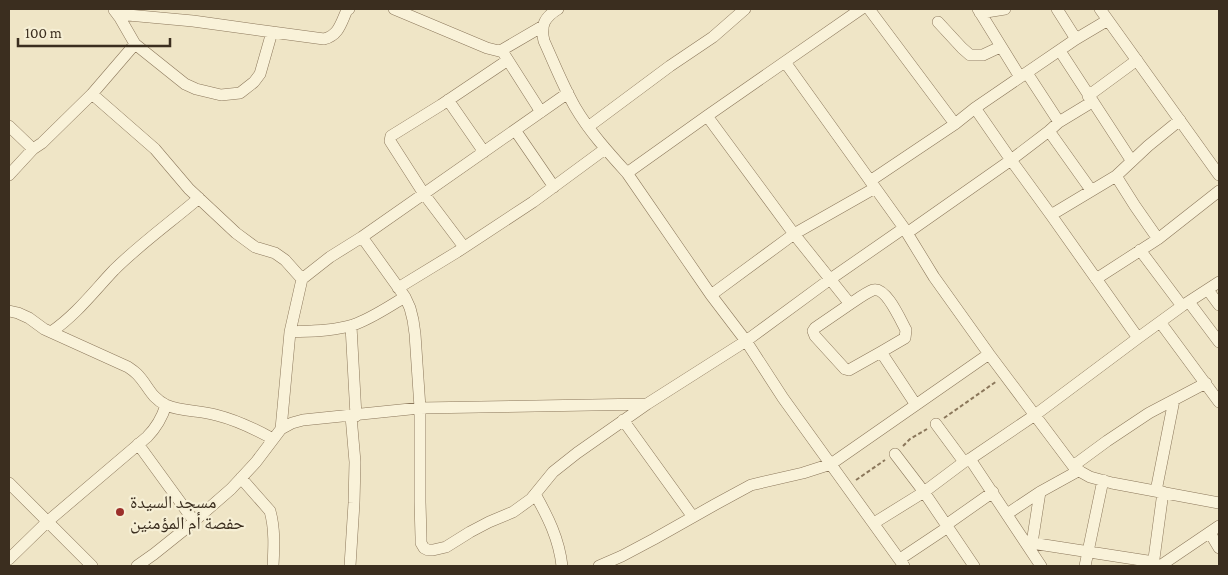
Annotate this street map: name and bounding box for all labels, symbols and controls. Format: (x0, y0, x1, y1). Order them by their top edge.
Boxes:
scale bar (18, 15, 170, 47)
text: 100 m (25, 25, 62, 41)
place label: مسجد السيدة حفصة أم المؤمنين (130, 492, 245, 535)
marker: مسجد السيدة حفصة أم المؤمنين (114, 506, 126, 518)

